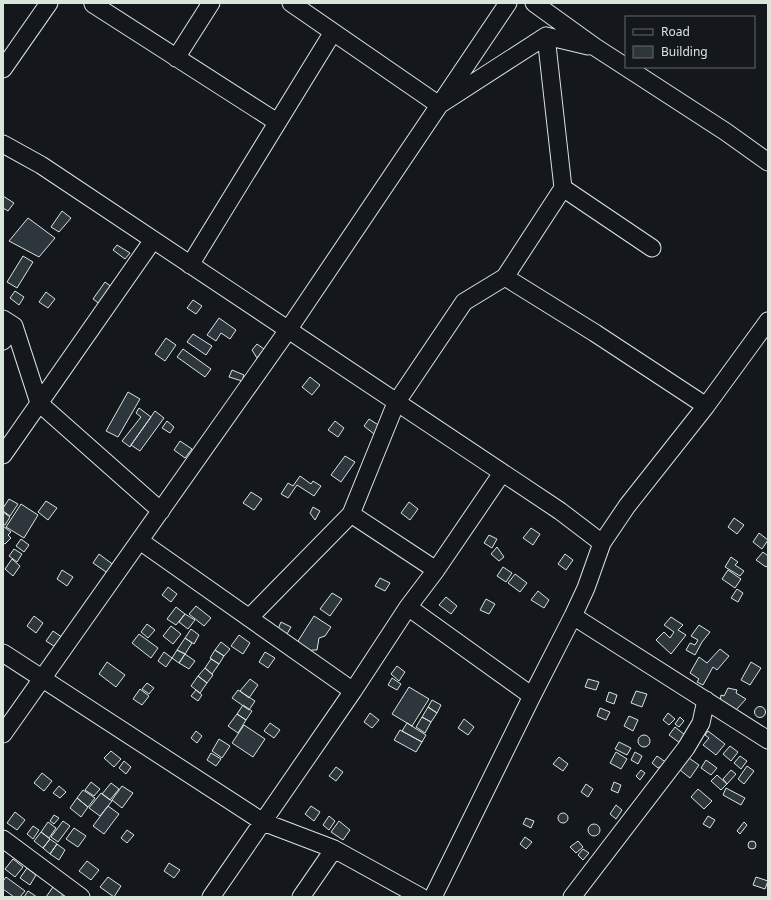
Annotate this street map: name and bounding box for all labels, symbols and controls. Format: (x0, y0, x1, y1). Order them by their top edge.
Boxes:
legend (625, 16, 755, 68)
text: Road (661, 23, 690, 40)
text: Building (661, 43, 708, 60)

